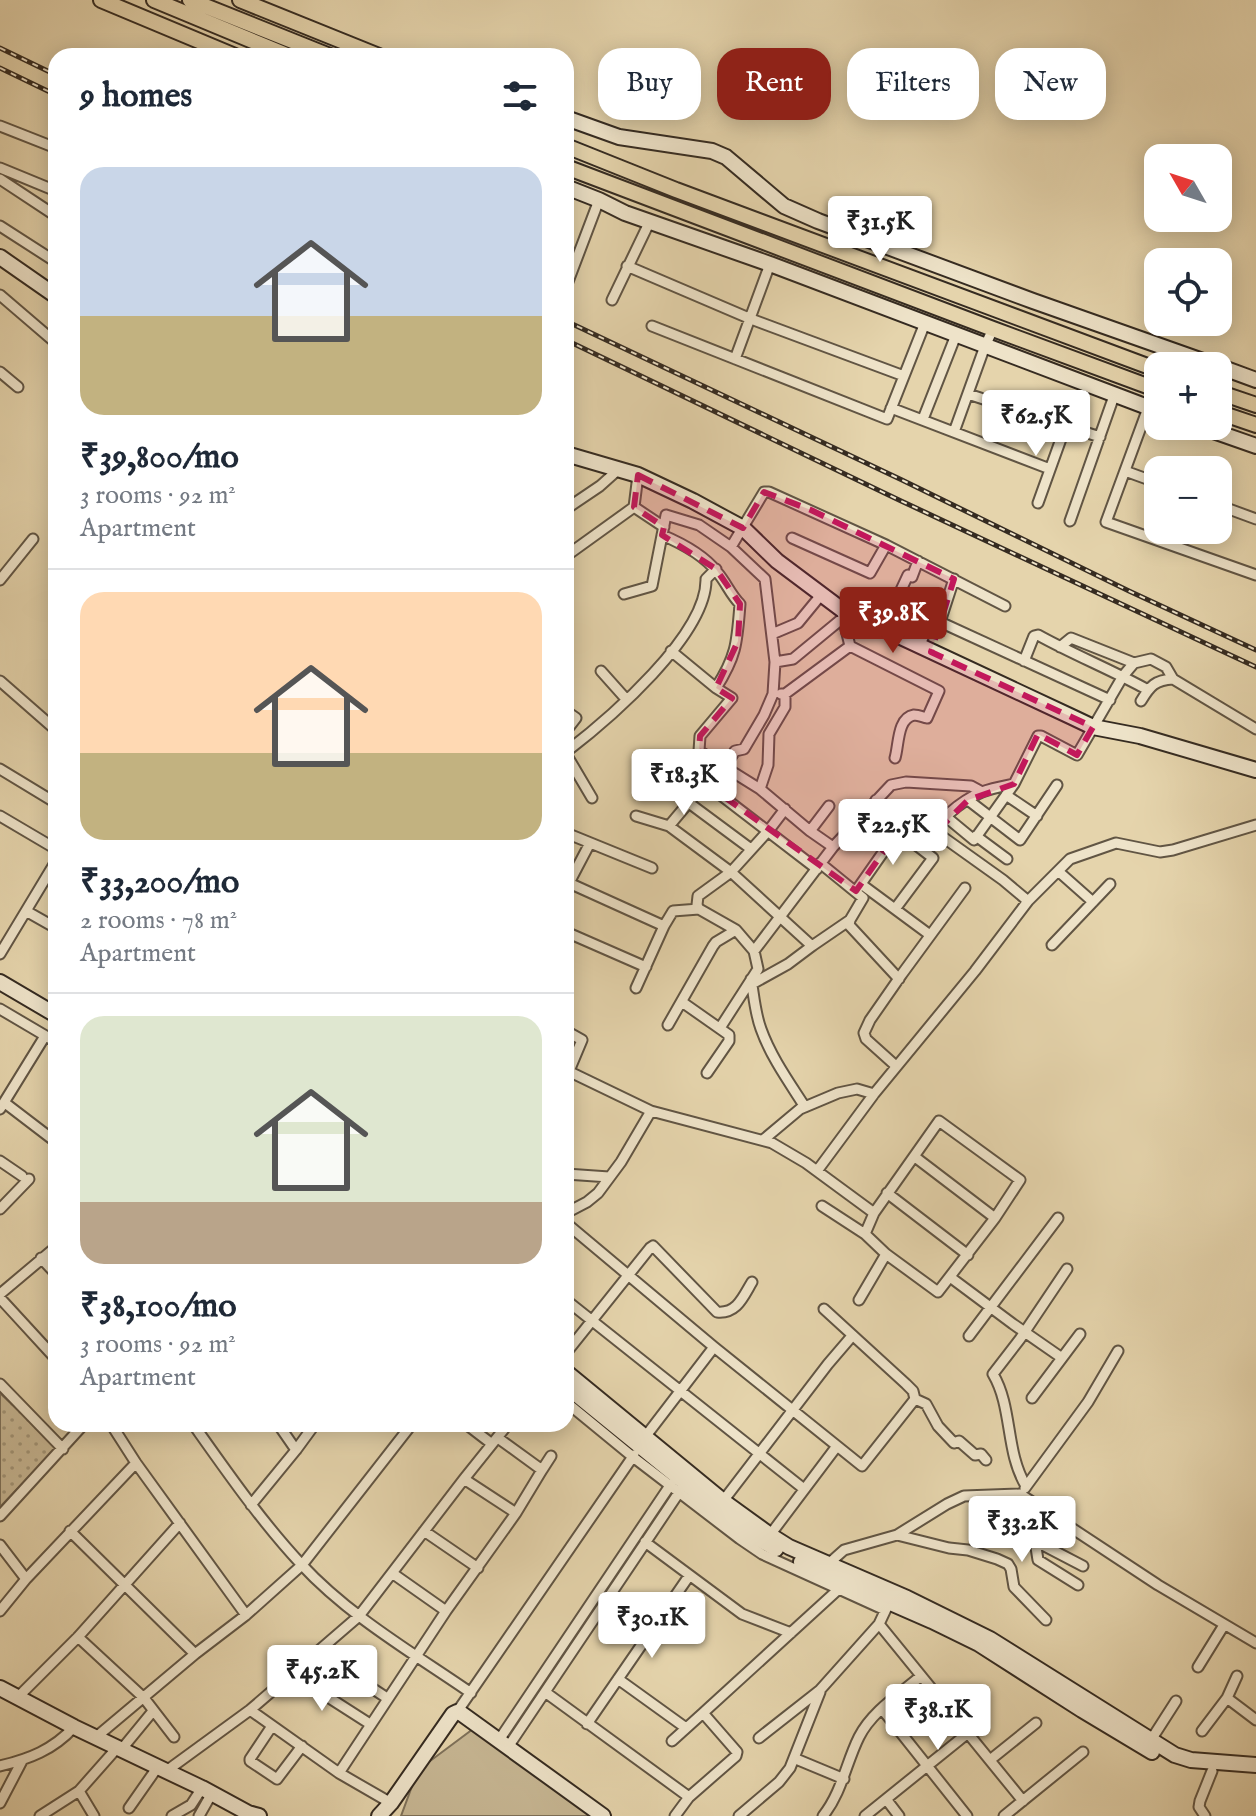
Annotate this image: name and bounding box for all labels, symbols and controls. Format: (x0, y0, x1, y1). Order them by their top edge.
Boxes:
chip: Buy (598, 48, 701, 120)
chip: Rent (717, 48, 831, 120)
chip: Filters (847, 48, 979, 120)
chip: New (995, 48, 1106, 120)
icon: filters (498, 74, 542, 118)
text: 9 homes (80, 75, 192, 118)
north arrow (1144, 144, 1232, 232)
map controls (1144, 144, 1232, 544)
pin: ₹31.5K (815, 196, 945, 264)
text: ₹31.5K (846, 205, 914, 238)
icon: home (239, 219, 383, 363)
button: locate (1144, 248, 1232, 336)
button: + (1144, 352, 1232, 440)
pin: ₹62.5K (971, 390, 1101, 458)
text: ₹62.5K (1000, 399, 1072, 432)
text: ₹39,800/mo (80, 436, 239, 479)
button: − (1144, 456, 1232, 544)
text: 3 rooms · 92 m² (80, 479, 236, 512)
text: Apartment (80, 512, 196, 545)
pin: ₹39.8K (828, 587, 958, 655)
text: ₹39.8K (858, 596, 928, 629)
icon: home (239, 644, 383, 788)
pin: ₹18.3K (619, 749, 749, 817)
text: ₹18.3K (650, 758, 718, 791)
pin: ₹22.5K (828, 799, 958, 867)
text: ₹22.5K (856, 808, 930, 841)
text: ₹33,200/mo (80, 861, 239, 904)
text: 2 rooms · 78 m² (80, 904, 237, 937)
text: Apartment (80, 937, 196, 970)
icon: home (239, 1068, 383, 1212)
text: ₹38,100/mo (80, 1285, 236, 1328)
text: 3 rooms · 92 m² (80, 1328, 236, 1361)
text: Apartment (80, 1361, 196, 1394)
pin: ₹33.2K (957, 1496, 1087, 1564)
text: ₹33.2K (987, 1505, 1057, 1538)
pin: ₹30.1K (587, 1592, 717, 1660)
text: ₹30.1K (616, 1601, 688, 1634)
pin: ₹45.2K (257, 1645, 387, 1713)
text: ₹45.2K (285, 1654, 359, 1687)
pin: ₹38.1K (873, 1684, 1003, 1752)
text: ₹38.1K (904, 1693, 972, 1726)

